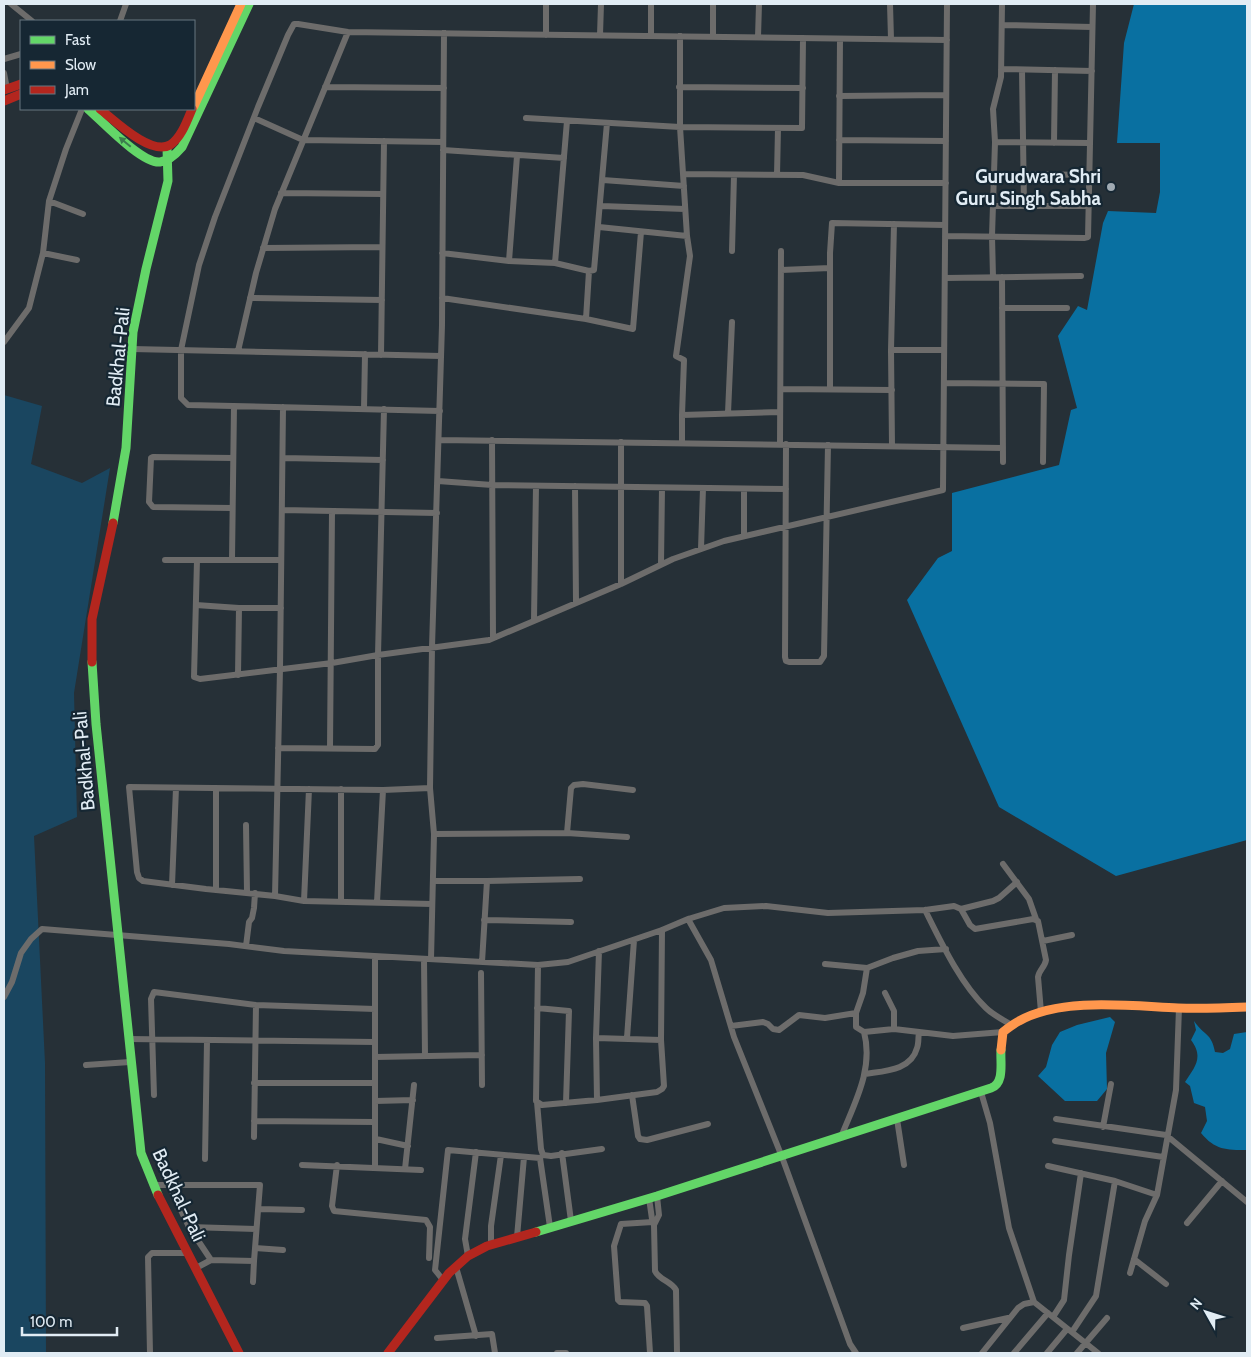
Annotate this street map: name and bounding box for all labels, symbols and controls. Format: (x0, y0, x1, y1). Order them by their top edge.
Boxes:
legend (20, 20, 195, 110)
text: Fast (65, 31, 90, 49)
text: Slow (65, 56, 96, 74)
text: Jam (64, 81, 89, 99)
one-way arrow (120, 136, 132, 148)
place label: Gurudwara Shri Guru Singh Sabha (956, 165, 1102, 210)
marker: Gurudwara Shri Guru Singh Sabha (1105, 181, 1117, 193)
street label: Badkhal-Pali (101, 306, 135, 408)
street label: Badkhal-Pali (68, 710, 100, 812)
street label: Badkhal-Pali (148, 1145, 210, 1245)
north arrow (1181, 1287, 1231, 1337)
text: N (1186, 1294, 1206, 1313)
scale bar (22, 1304, 118, 1336)
text: 100 m (30, 1313, 72, 1331)

